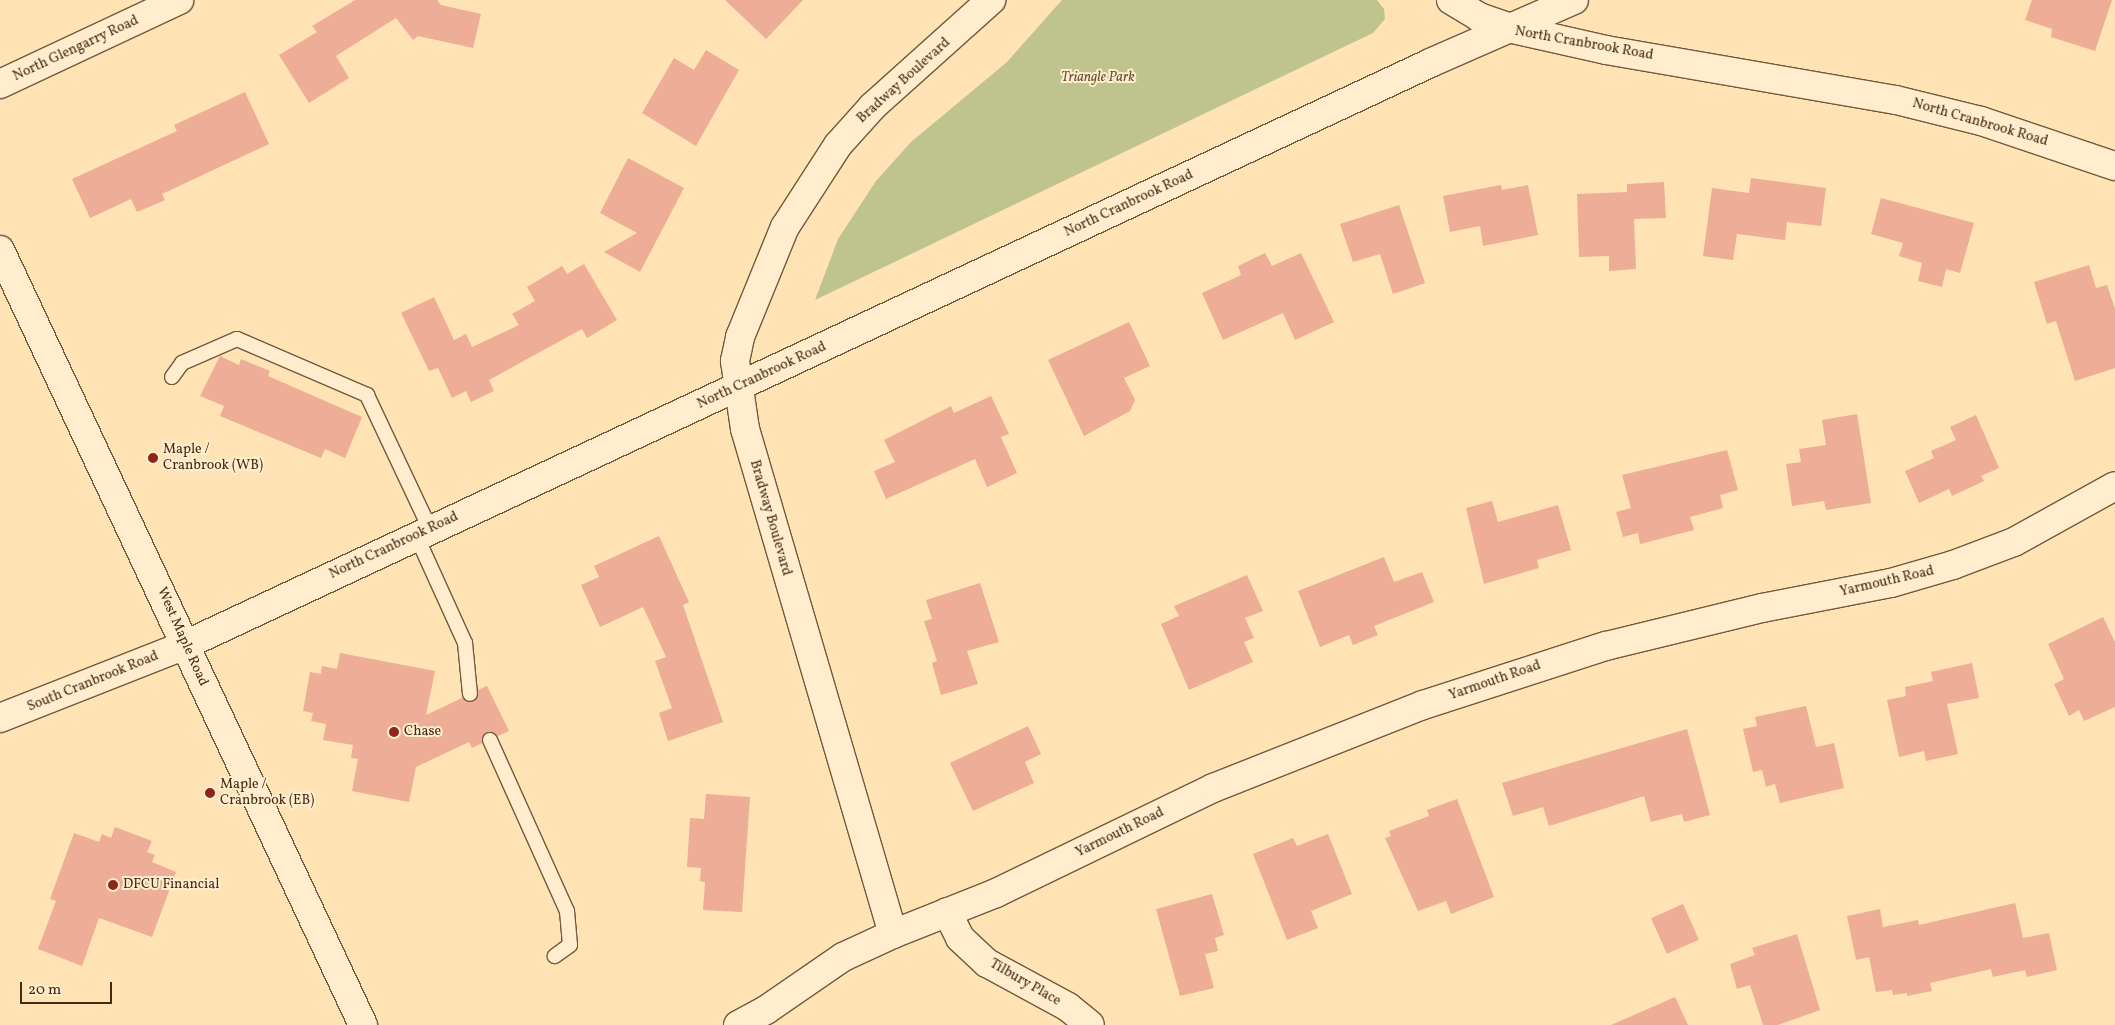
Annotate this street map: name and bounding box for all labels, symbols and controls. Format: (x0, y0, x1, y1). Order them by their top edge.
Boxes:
street label: North Glengarry Road (10, 12, 142, 86)
street label: North Cranbrook Road (1513, 24, 1655, 64)
street label: Bradway Boulevard (854, 35, 954, 127)
park label: Triangle Park (1061, 70, 1135, 86)
street label: North Cranbrook Road (1910, 96, 2050, 150)
street label: North Cranbrook Road (1062, 167, 1196, 241)
street label: North Cranbrook Road (695, 339, 829, 413)
place label: Maple / Cranbrook (WB) (163, 442, 263, 474)
marker: Maple / Cranbrook (WB) (147, 452, 159, 464)
street label: Bradway Boulevard (745, 458, 795, 578)
street label: North Cranbrook Road (327, 509, 461, 583)
street label: Yarmouth Road (1838, 563, 1936, 601)
street label: West Maple Road (153, 585, 211, 689)
street label: South Cranbrook Road (25, 648, 161, 716)
street label: Yarmouth Road (1447, 657, 1543, 705)
place label: Chase (404, 724, 441, 740)
marker: Chase (388, 726, 400, 738)
place label: Maple / Cranbrook (EB) (220, 777, 314, 810)
marker: Maple / Cranbrook (EB) (204, 787, 216, 799)
street label: Yarmouth Road (1073, 804, 1167, 862)
place label: DFCU Financial (123, 877, 219, 893)
marker: DFCU Financial (107, 879, 119, 891)
street label: Tilbury Place (986, 956, 1064, 1010)
scale bar (22, 972, 115, 1004)
text: 20 m (28, 980, 61, 1001)

